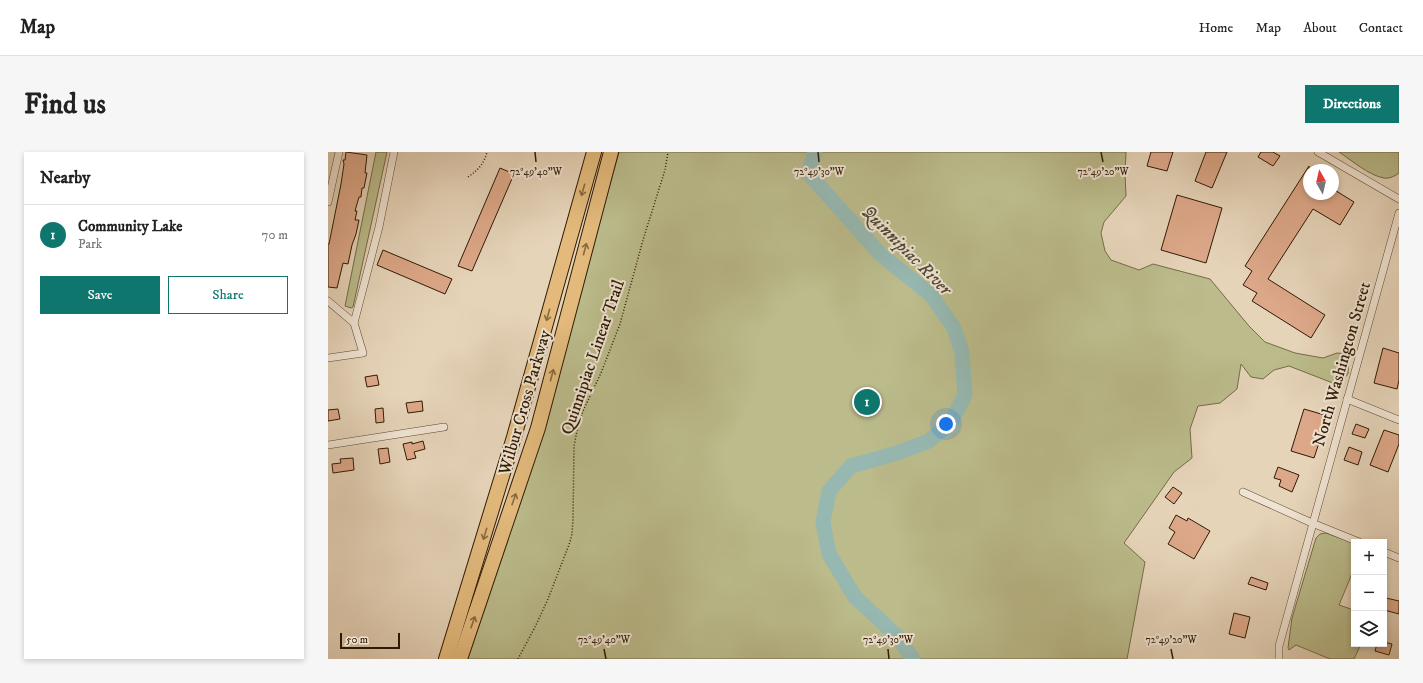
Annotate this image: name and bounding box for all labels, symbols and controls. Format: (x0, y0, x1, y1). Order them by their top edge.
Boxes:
text: Map (20, 16, 55, 39)
text: Home (1199, 19, 1233, 37)
text: Map (1255, 19, 1281, 37)
text: About (1303, 19, 1337, 37)
text: Contact (1359, 19, 1403, 37)
button: Directions (1305, 85, 1399, 123)
text: Find us (24, 87, 106, 122)
north arrow (1303, 164, 1339, 200)
text: 72°49'40"W (510, 166, 563, 178)
text: 72°49'30"W (794, 166, 845, 178)
text: 72°49'20"W (1077, 166, 1129, 178)
text: Nearby (40, 167, 90, 189)
one-way arrow (579, 183, 586, 196)
water label: Quinnipiac River (857, 201, 957, 301)
text: Community Lake (78, 217, 182, 236)
text: 1 (51, 227, 55, 243)
text: 70 m (262, 227, 288, 243)
text: Park (78, 236, 102, 252)
one-way arrow (582, 243, 589, 256)
button: Save (40, 276, 160, 314)
button: Share (168, 276, 288, 314)
street label: Quinnipiac Linear Trail (556, 277, 630, 438)
street label: North Washington Street (1308, 279, 1376, 449)
one-way arrow (544, 308, 551, 321)
street label: Wilbur Cross Parkway (493, 326, 556, 478)
one-way arrow (549, 368, 556, 381)
pin: 1 (854, 387, 880, 417)
your location (936, 414, 956, 434)
one-way arrow (511, 493, 518, 506)
one-way arrow (481, 527, 488, 540)
map controls (1351, 539, 1387, 647)
button: + (1351, 539, 1387, 575)
button: − (1351, 575, 1387, 611)
button: layers (1351, 611, 1387, 647)
one-way arrow (469, 616, 477, 628)
scale bar (340, 631, 400, 650)
text: 50 m (346, 633, 368, 647)
text: 72°49'40"W (578, 634, 631, 646)
text: 72°49'30"W (863, 634, 914, 646)
text: 72°49'20"W (1145, 634, 1197, 646)

